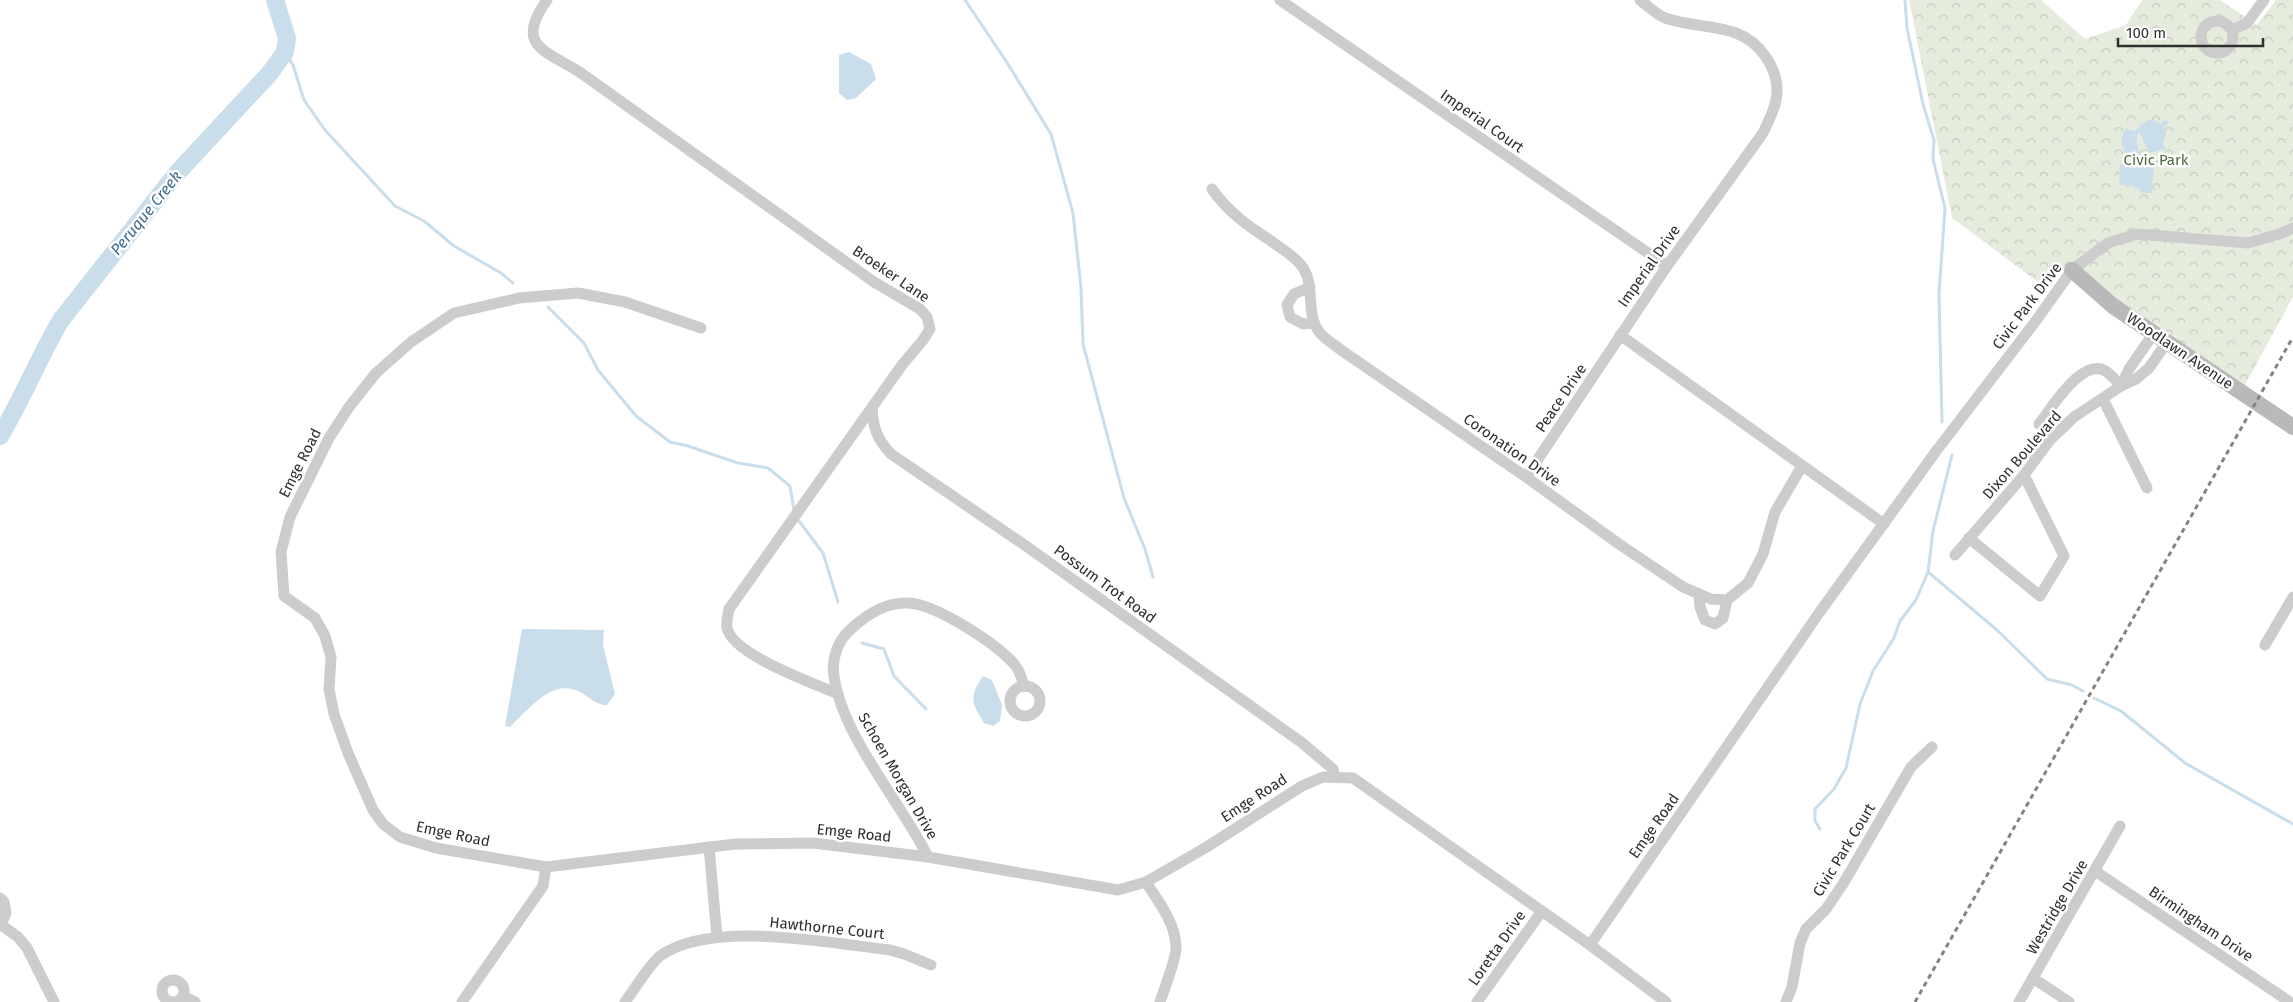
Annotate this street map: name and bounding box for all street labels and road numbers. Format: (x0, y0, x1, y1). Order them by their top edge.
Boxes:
street label: Imperial Court (1437, 86, 1528, 157)
street label: Imperial Drive (1614, 222, 1684, 310)
street label: Broeker Lane (849, 242, 933, 306)
street label: Civic Park Drive (1988, 259, 2066, 353)
street label: Woodlawn Avenue (2123, 309, 2237, 393)
street label: Peace Drive (1532, 360, 1590, 436)
street label: Dixon Boulevard (1979, 407, 2065, 503)
street label: Coronation Drive (1460, 410, 1564, 490)
street label: Emge Road (275, 425, 325, 501)
street label: Possum Trot Road (1050, 541, 1160, 627)
street label: Schoen Morgan Drive (854, 709, 942, 843)
street label: Emge Road (1218, 770, 1290, 826)
street label: Emge Road (1625, 790, 1683, 862)
street label: Civic Park Court (1809, 800, 1879, 900)
street label: Emge Road (414, 817, 492, 851)
street label: Emge Road (816, 820, 892, 846)
street label: Westridge Drive (2023, 856, 2091, 958)
street label: Birmingham Drive (2145, 882, 2257, 966)
street label: Loretta Drive (1465, 907, 1529, 989)
street label: Hawthorne Court (769, 913, 886, 943)

